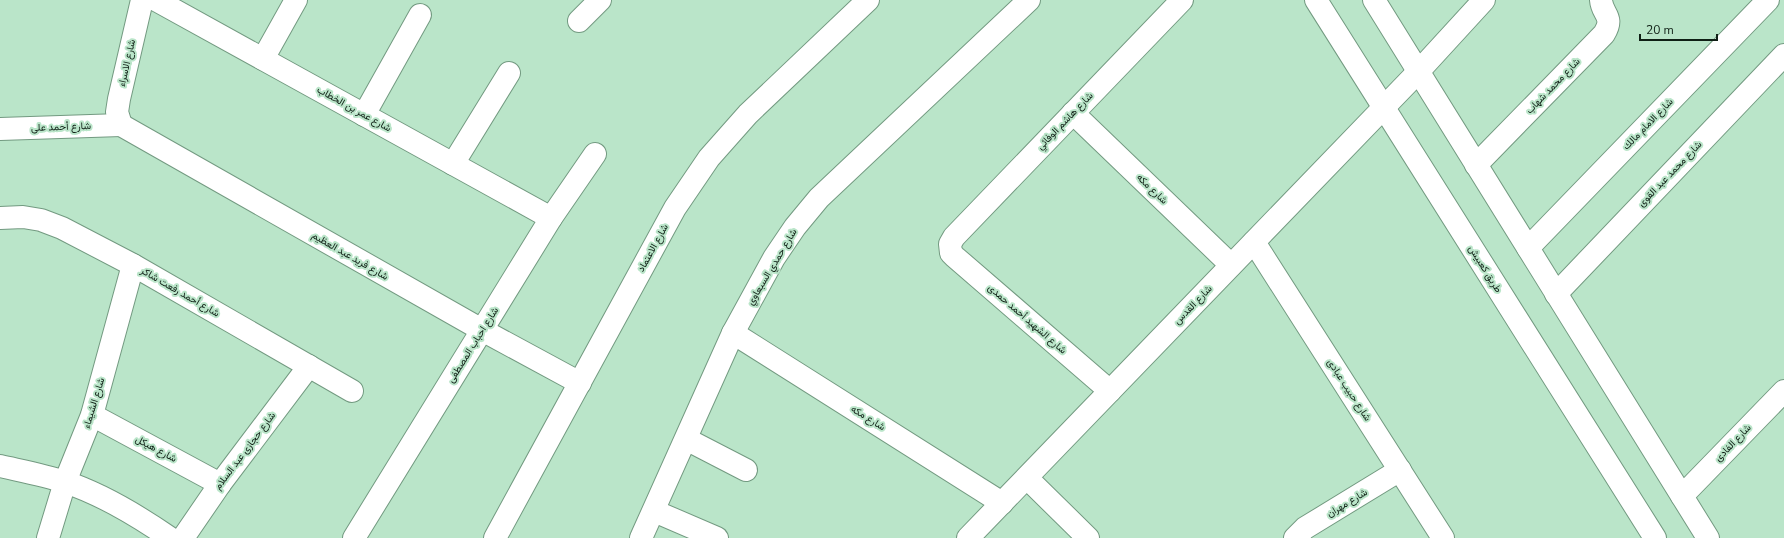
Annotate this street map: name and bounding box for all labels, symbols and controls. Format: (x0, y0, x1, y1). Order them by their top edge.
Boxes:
scale bar (1640, 16, 1717, 42)
text: 20 m (1646, 22, 1674, 38)
street label: شارع الاسراء (115, 38, 139, 88)
street label: شارع محمد شهاب (1523, 55, 1583, 117)
street label: شارع عمر بن الخطاب (314, 83, 394, 135)
street label: شارع هاشم الوفائي (1034, 89, 1097, 154)
street label: شارع الامام مالك (1620, 95, 1676, 153)
street label: شارع أحمد على (31, 119, 91, 135)
street label: شارع محمد عبد القوى (1635, 138, 1705, 210)
street label: شارع مكه (1133, 171, 1171, 207)
street label: شارع الاعتماد (634, 221, 672, 274)
street label: شارع حمدي السبعاوي (744, 226, 801, 308)
street label: شارع فريد عبد العظيم (309, 228, 391, 284)
street label: طريق كعبيش (1465, 243, 1505, 296)
street label: شارع أحمد رفعت شاكر (137, 263, 222, 320)
street label: شارع الشهيد أحمد حمدى (985, 281, 1070, 357)
street label: شارع القدس (1171, 282, 1215, 328)
street label: شارع احباب المصطفى (444, 304, 502, 386)
street label: شارع حبيب عبادى (1324, 356, 1374, 424)
street label: شارع الشيماء (80, 376, 108, 430)
street label: شارع مكه (848, 402, 888, 434)
street label: شارع حجازى عبد السلام (211, 409, 279, 493)
street label: شارع الفادى (1712, 421, 1755, 465)
street label: شارع هيكل (133, 432, 179, 466)
street label: شارع مهران (1324, 485, 1370, 521)

